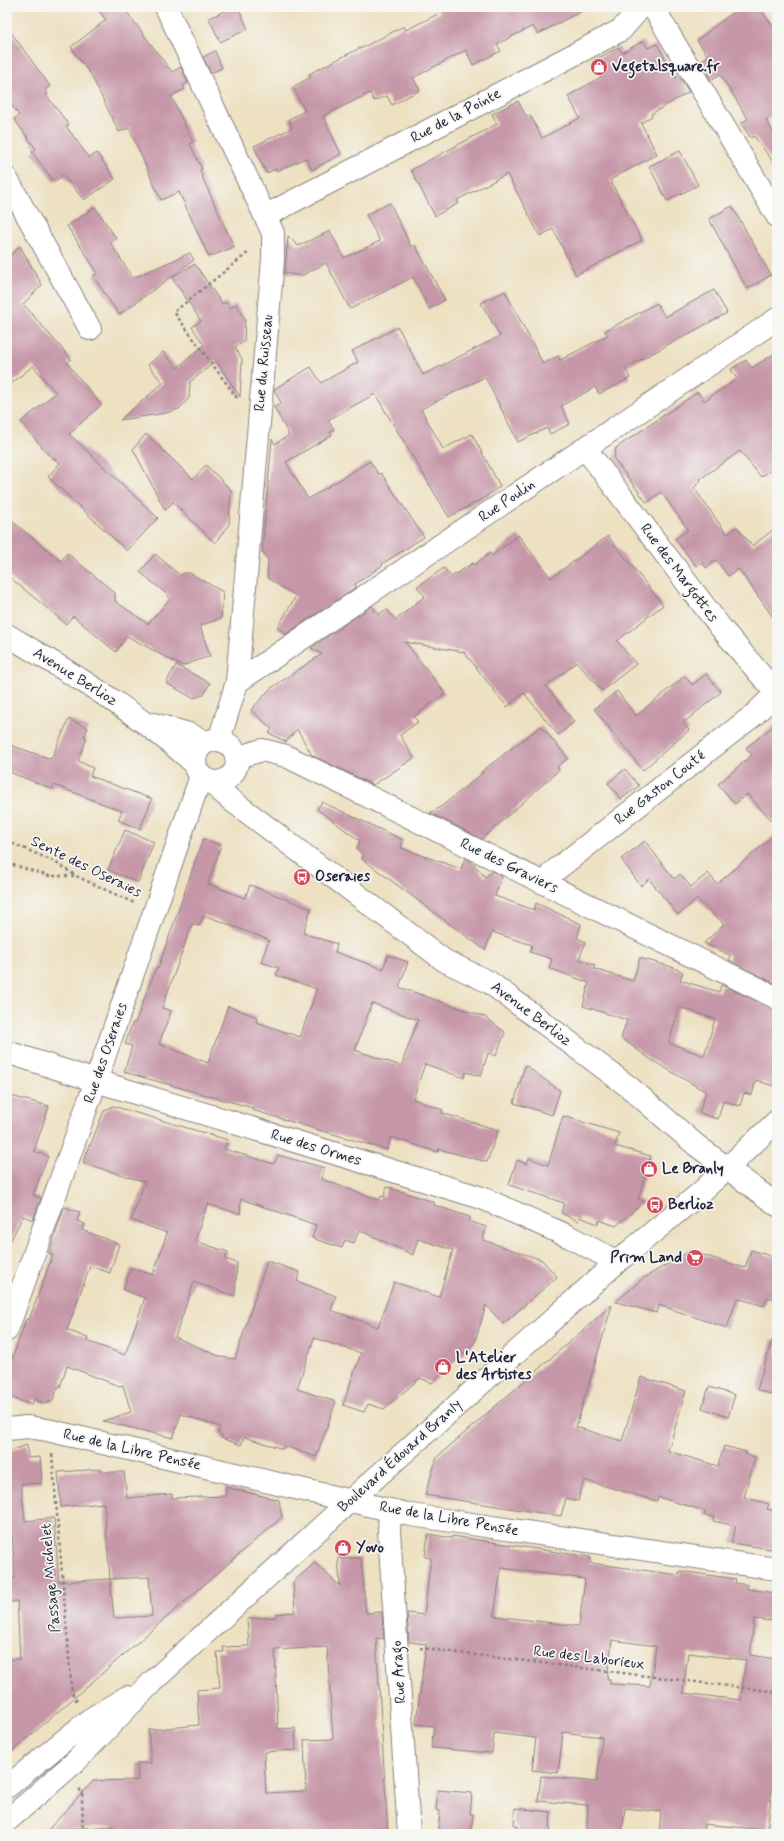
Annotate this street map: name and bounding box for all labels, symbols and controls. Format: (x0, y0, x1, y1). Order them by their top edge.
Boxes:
shop icon: Vegetalsquare.fr (589, 57, 609, 77)
place label: Vegetalsquare.fr (612, 57, 720, 79)
street label: Rue de la Pointe (407, 84, 505, 148)
street label: Rue du Ruisseau (250, 314, 278, 412)
street label: Rue Poulin (475, 475, 539, 527)
street label: Rue des Margottes (634, 520, 723, 627)
street label: Avenue Berlioz (29, 643, 121, 711)
street label: Rue Gaston Couté (610, 746, 710, 830)
street label: Sente des Oseraies (27, 831, 145, 903)
street label: Rue des Graviers (457, 834, 562, 899)
bus stop icon: Oseraies (292, 867, 312, 887)
place label: Oseraies (315, 867, 370, 887)
street label: Avenue Berlioz (487, 977, 575, 1051)
street label: Rue des Oseraies (79, 1000, 133, 1106)
street label: Rue des Ormes (268, 1125, 364, 1171)
shop icon: Le Branly (639, 1159, 659, 1179)
place label: Le Branly (662, 1159, 724, 1179)
bus stop icon: Berlioz (645, 1195, 665, 1215)
place label: Berlioz (668, 1195, 714, 1215)
place label: Prim Land (610, 1248, 682, 1268)
supermarket icon: Prim Land (685, 1248, 705, 1268)
place label: L'Atelier des Artistes (456, 1348, 532, 1385)
shop icon: L'Atelier des Artistes (433, 1357, 453, 1377)
street label: Boulevard Édouard Branly (333, 1394, 466, 1517)
street label: Rue de la Libre Pensée (61, 1424, 203, 1476)
street label: Rue de la Libre Pensée (378, 1497, 520, 1541)
street label: Passage Michelet (36, 1522, 66, 1634)
shop icon: Yovo (333, 1538, 353, 1558)
place label: Yovo (356, 1538, 384, 1558)
street label: Rue Arago (387, 1640, 412, 1704)
street label: Rue des Laborieux (532, 1641, 646, 1675)

